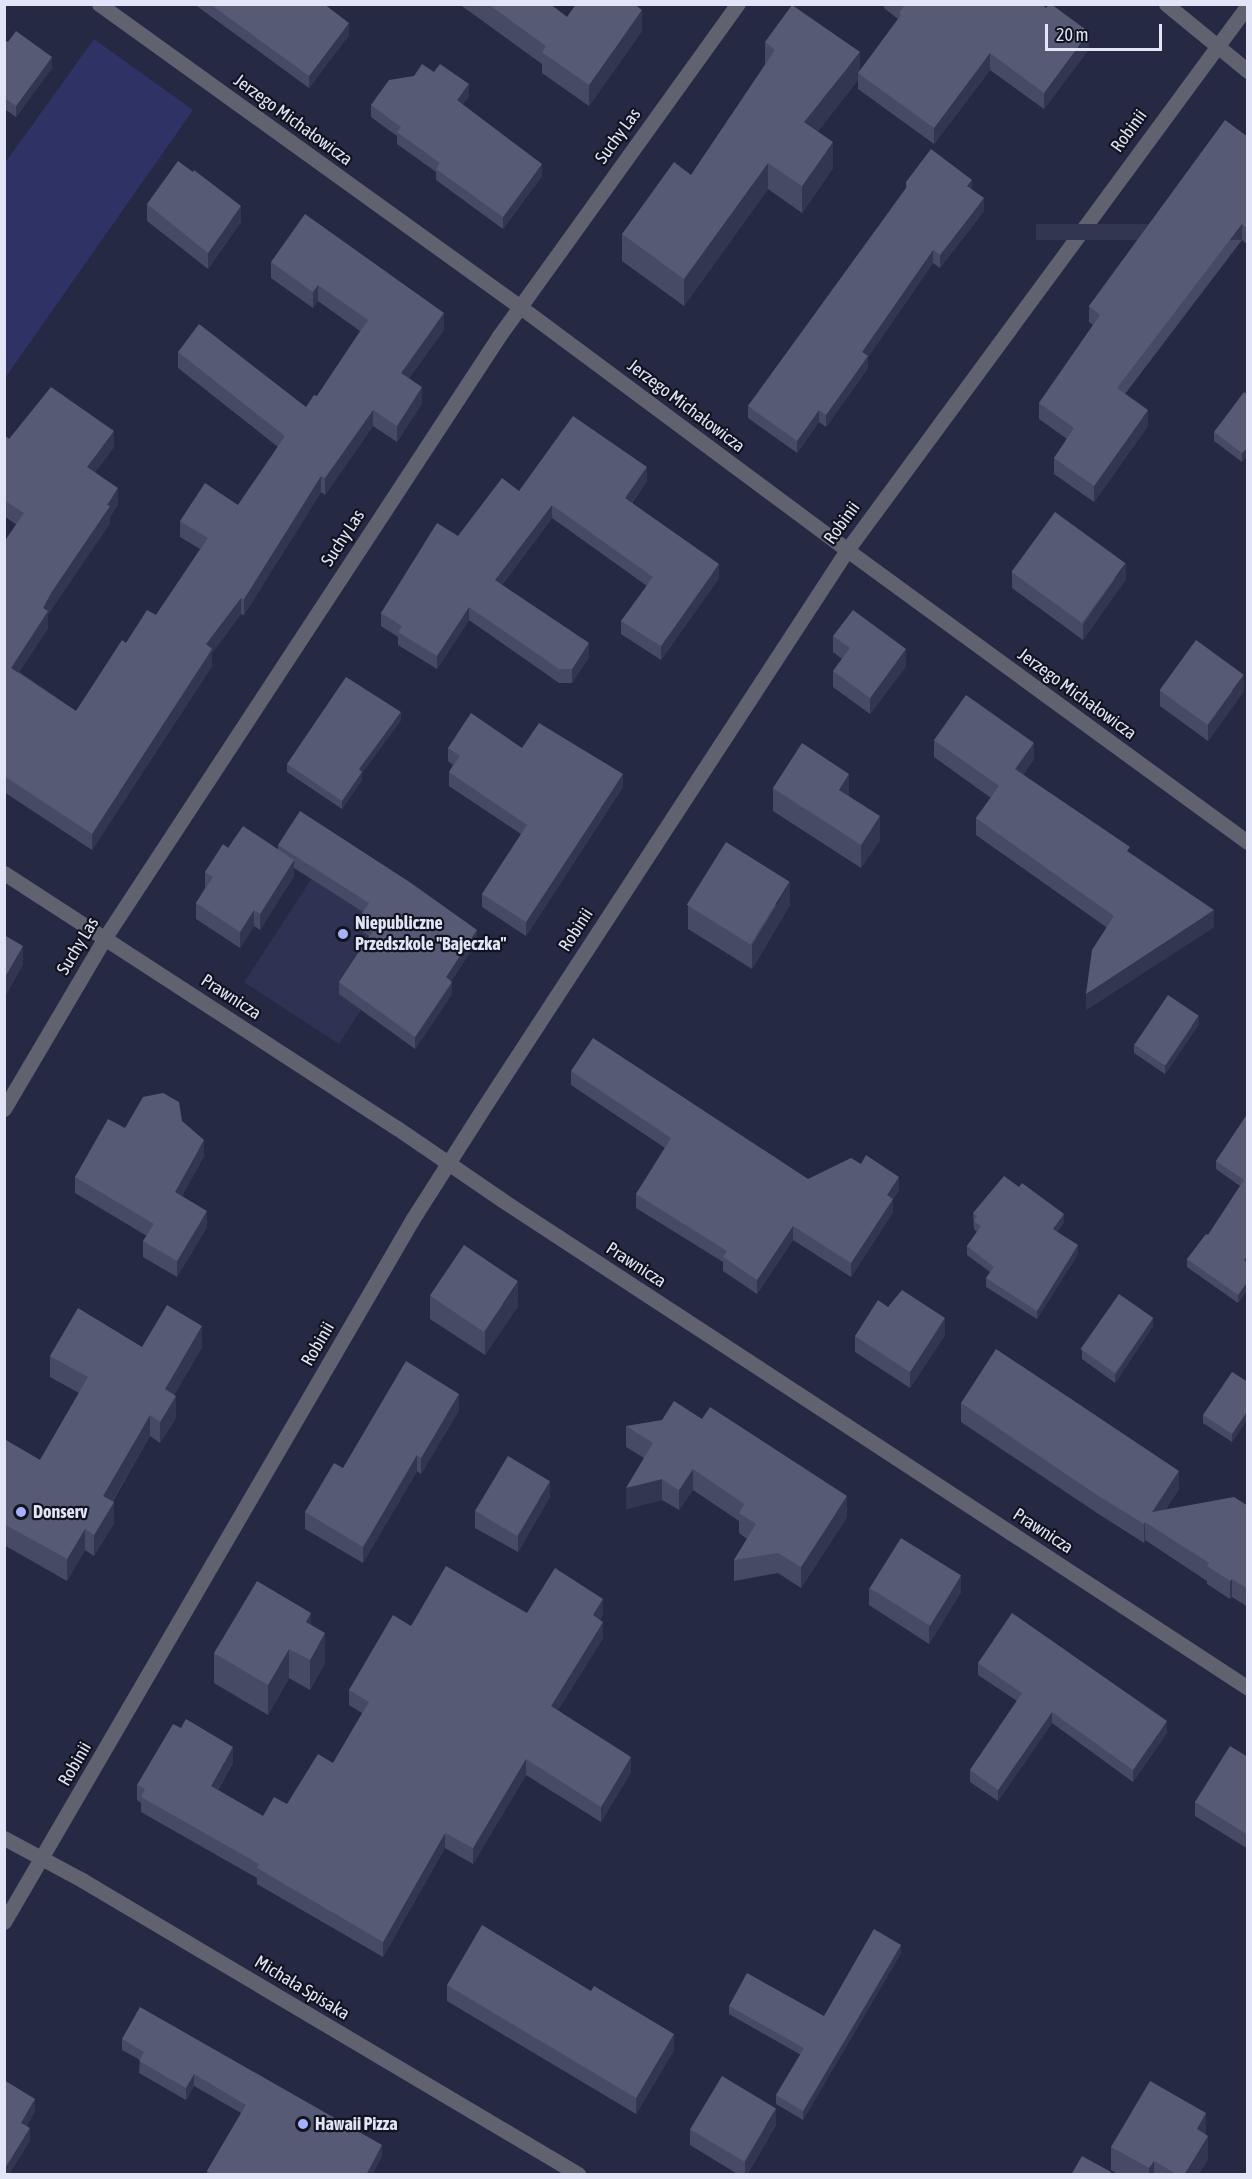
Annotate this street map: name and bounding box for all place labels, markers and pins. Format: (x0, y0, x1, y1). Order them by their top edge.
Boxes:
place label: Niepubliczne Przedszkole "Bajeczka" (355, 913, 506, 956)
marker: Niepubliczne Przedszkole "Bajeczka" (336, 927, 350, 941)
place label: Donserv (33, 1501, 88, 1523)
marker: Donserv (14, 1505, 28, 1519)
place label: Hawaii Pizza (315, 2113, 398, 2135)
marker: Hawaii Pizza (296, 2117, 310, 2131)

